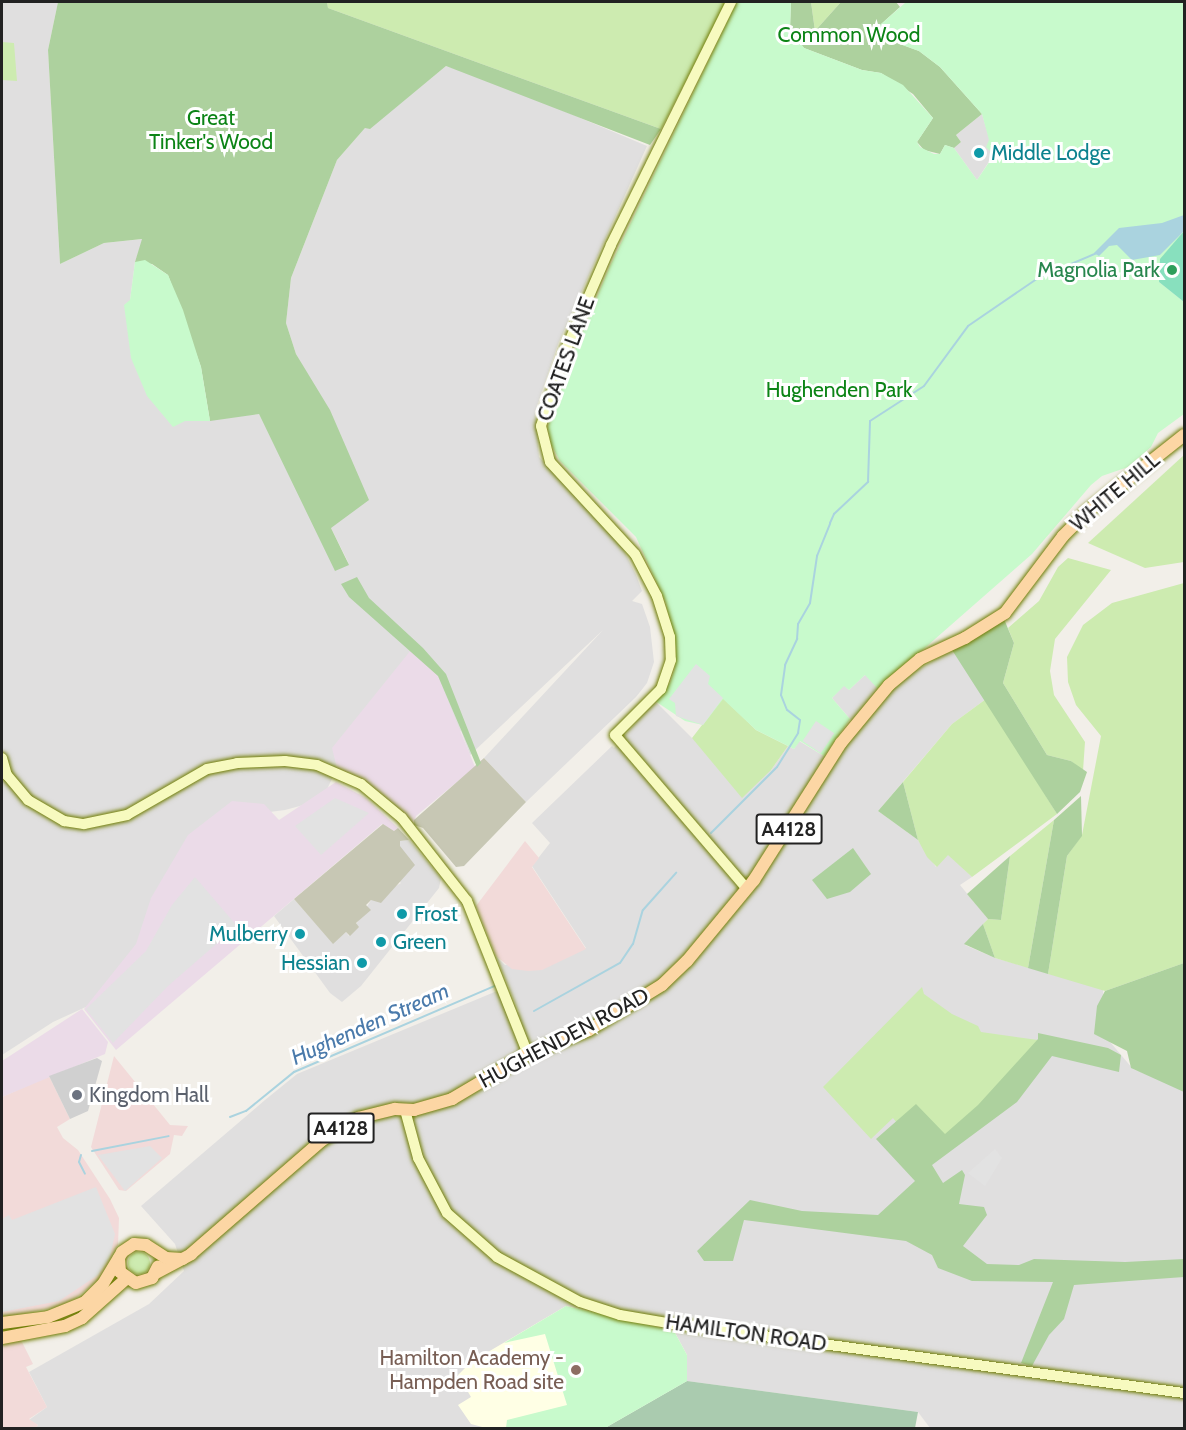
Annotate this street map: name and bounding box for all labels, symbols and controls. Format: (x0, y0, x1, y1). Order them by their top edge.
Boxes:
park label: Common Wood (778, 22, 920, 48)
park label: Great Tinker's Wood (149, 105, 273, 155)
place label: Middle Lodge (991, 140, 1111, 166)
marker: Middle Lodge (972, 146, 986, 160)
place label: Magnolia Park (1037, 257, 1160, 283)
marker: Magnolia Park (1165, 263, 1179, 277)
street label: COATES LANE (532, 294, 600, 424)
park label: Hughenden Park (766, 377, 912, 403)
street label: WHITE HILL (1065, 447, 1165, 537)
road number: A4128 (754, 812, 824, 846)
place label: Frost (414, 901, 458, 927)
marker: Frost (395, 907, 409, 921)
place label: Mulberry (209, 921, 288, 947)
marker: Mulberry (293, 927, 307, 941)
place label: Green (393, 929, 447, 955)
marker: Green (374, 935, 388, 949)
place label: Hessian (281, 950, 350, 976)
marker: Hessian (355, 956, 369, 970)
water label: Hughenden Stream (287, 977, 453, 1071)
street label: HUGHENDEN ROAD (475, 983, 653, 1093)
place label: Kingdom Hall (89, 1082, 209, 1108)
marker: Kingdom Hall (70, 1088, 84, 1102)
road number: A4128 (306, 1111, 376, 1145)
street label: HAMILTON ROAD (664, 1309, 828, 1357)
place label: Hamilton Academy - Hampden Road site (379, 1345, 564, 1395)
marker: Hamilton Academy - Hampden Road site (569, 1363, 583, 1377)

